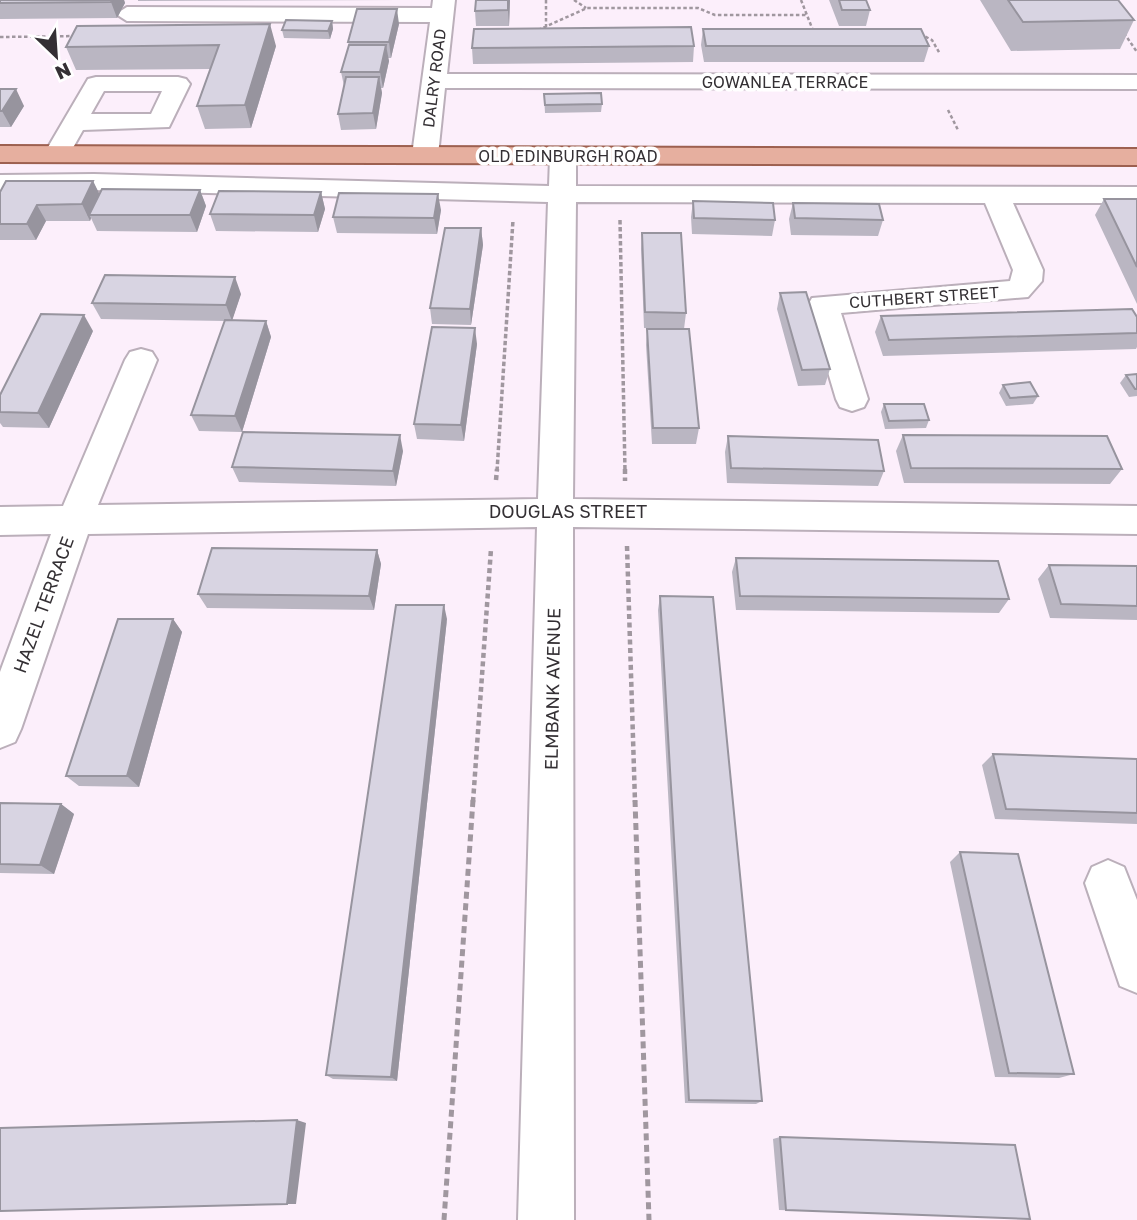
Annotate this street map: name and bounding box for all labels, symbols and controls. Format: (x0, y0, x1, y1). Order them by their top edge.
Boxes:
north arrow (21, 21, 91, 91)
street label: DALRY ROAD (418, 27, 450, 129)
text: N (52, 58, 75, 85)
street label: GOWANLEA TERRACE (702, 72, 868, 92)
street label: OLD EDINBURGH ROAD (478, 146, 658, 166)
street label: CUTHBERT STREET (848, 282, 1000, 312)
street label: DOUGLAS STREET (489, 500, 647, 522)
street label: HAZEL TERRACE (8, 533, 78, 676)
street label: ELMBANK AVENUE (540, 608, 564, 770)

